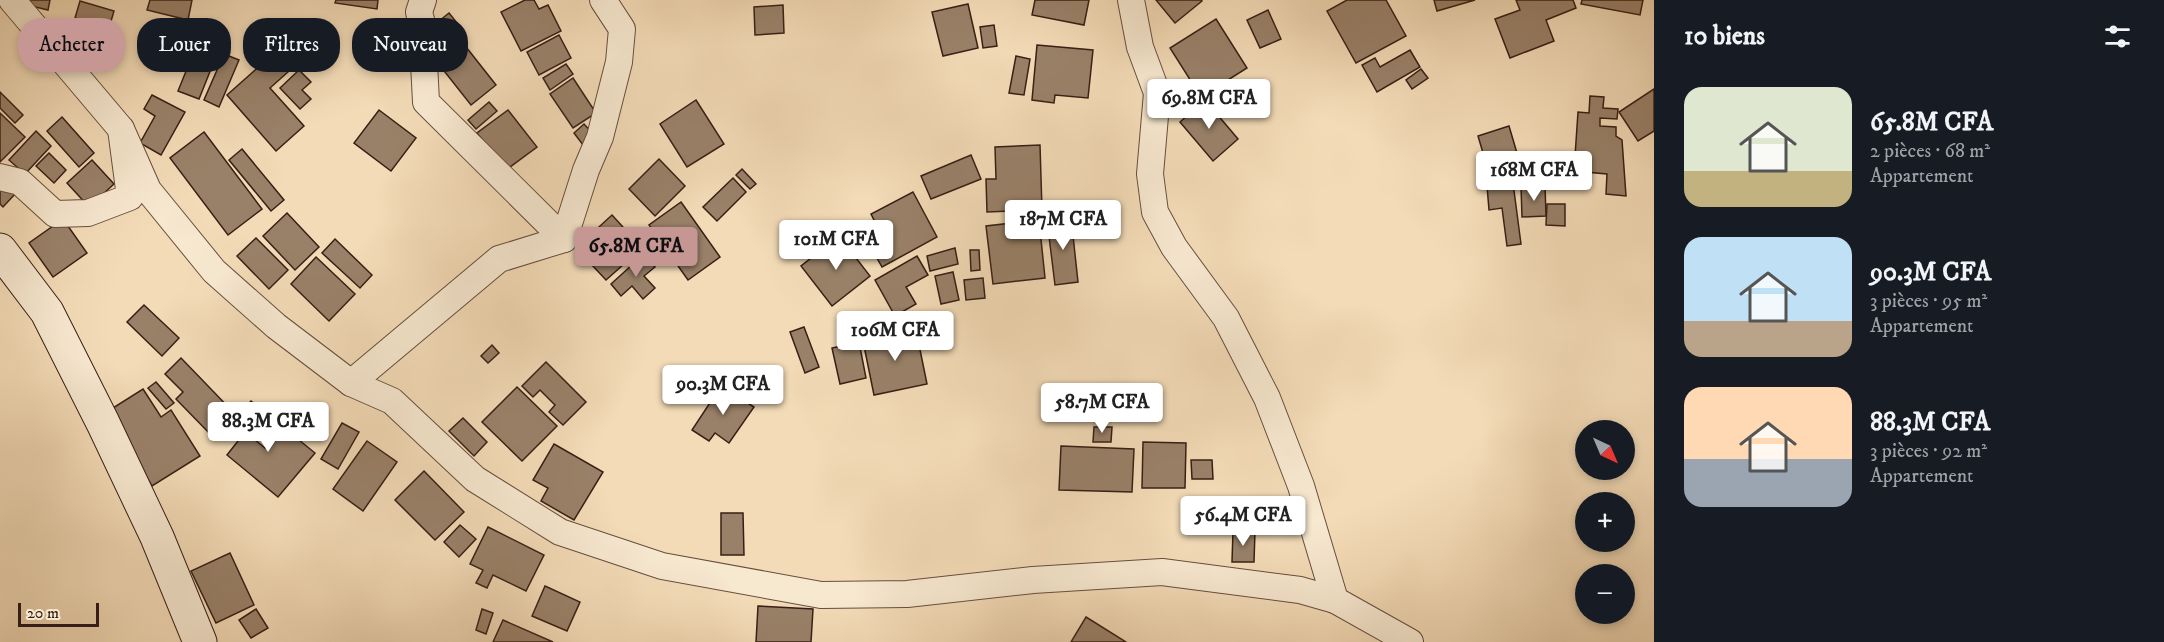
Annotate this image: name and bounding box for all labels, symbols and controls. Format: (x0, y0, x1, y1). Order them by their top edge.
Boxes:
chip: Acheter (18, 18, 125, 72)
chip: Louer (137, 18, 231, 72)
chip: Filtres (243, 18, 340, 72)
chip: Nouveau (352, 18, 468, 72)
text: 10 biens (1684, 20, 1765, 53)
icon: filters (2101, 20, 2134, 53)
pin: 69.8M CFA (1140, 79, 1278, 130)
text: 69.8M CFA (1161, 86, 1257, 111)
text: 65.8M CFA (1870, 106, 1993, 139)
icon: home (1732, 111, 1804, 183)
text: 2 pièces · 68 m² (1870, 139, 1990, 164)
pin: 168M CFA (1472, 151, 1596, 202)
text: 168M CFA (1490, 158, 1578, 183)
text: Appartement (1870, 164, 1973, 189)
pin: 187M CFA (1001, 200, 1125, 251)
text: 187M CFA (1019, 207, 1107, 232)
pin: 101M CFA (774, 220, 898, 271)
pin: 65.8M CFA (567, 227, 705, 278)
text: 101M CFA (793, 227, 879, 252)
text: 65.8M CFA (589, 234, 683, 259)
text: 90.3M CFA (1870, 256, 1991, 289)
icon: home (1732, 261, 1804, 333)
text: 3 pièces · 95 m² (1870, 289, 1987, 314)
pin: 106M CFA (833, 311, 957, 362)
text: Appartement (1870, 314, 1973, 339)
text: 106M CFA (851, 318, 939, 343)
pin: 90.3M CFA (654, 365, 792, 416)
text: 90.3M CFA (676, 372, 770, 397)
pin: 58.7M CFA (1033, 383, 1171, 434)
text: 58.7M CFA (1055, 390, 1149, 415)
pin: 88.3M CFA (199, 402, 337, 453)
text: 88.3M CFA (1870, 406, 1990, 439)
text: 88.3M CFA (222, 409, 314, 434)
icon: home (1732, 411, 1804, 483)
north arrow (1575, 420, 1635, 480)
map controls (1575, 420, 1635, 624)
text: 3 pièces · 92 m² (1870, 439, 1987, 464)
text: Appartement (1870, 464, 1973, 489)
button: + (1575, 492, 1635, 552)
pin: 56.4M CFA (1174, 496, 1312, 547)
text: 56.4M CFA (1194, 503, 1292, 528)
button: − (1575, 564, 1635, 624)
scale bar (18, 600, 99, 628)
text: 20 m (27, 603, 59, 623)

